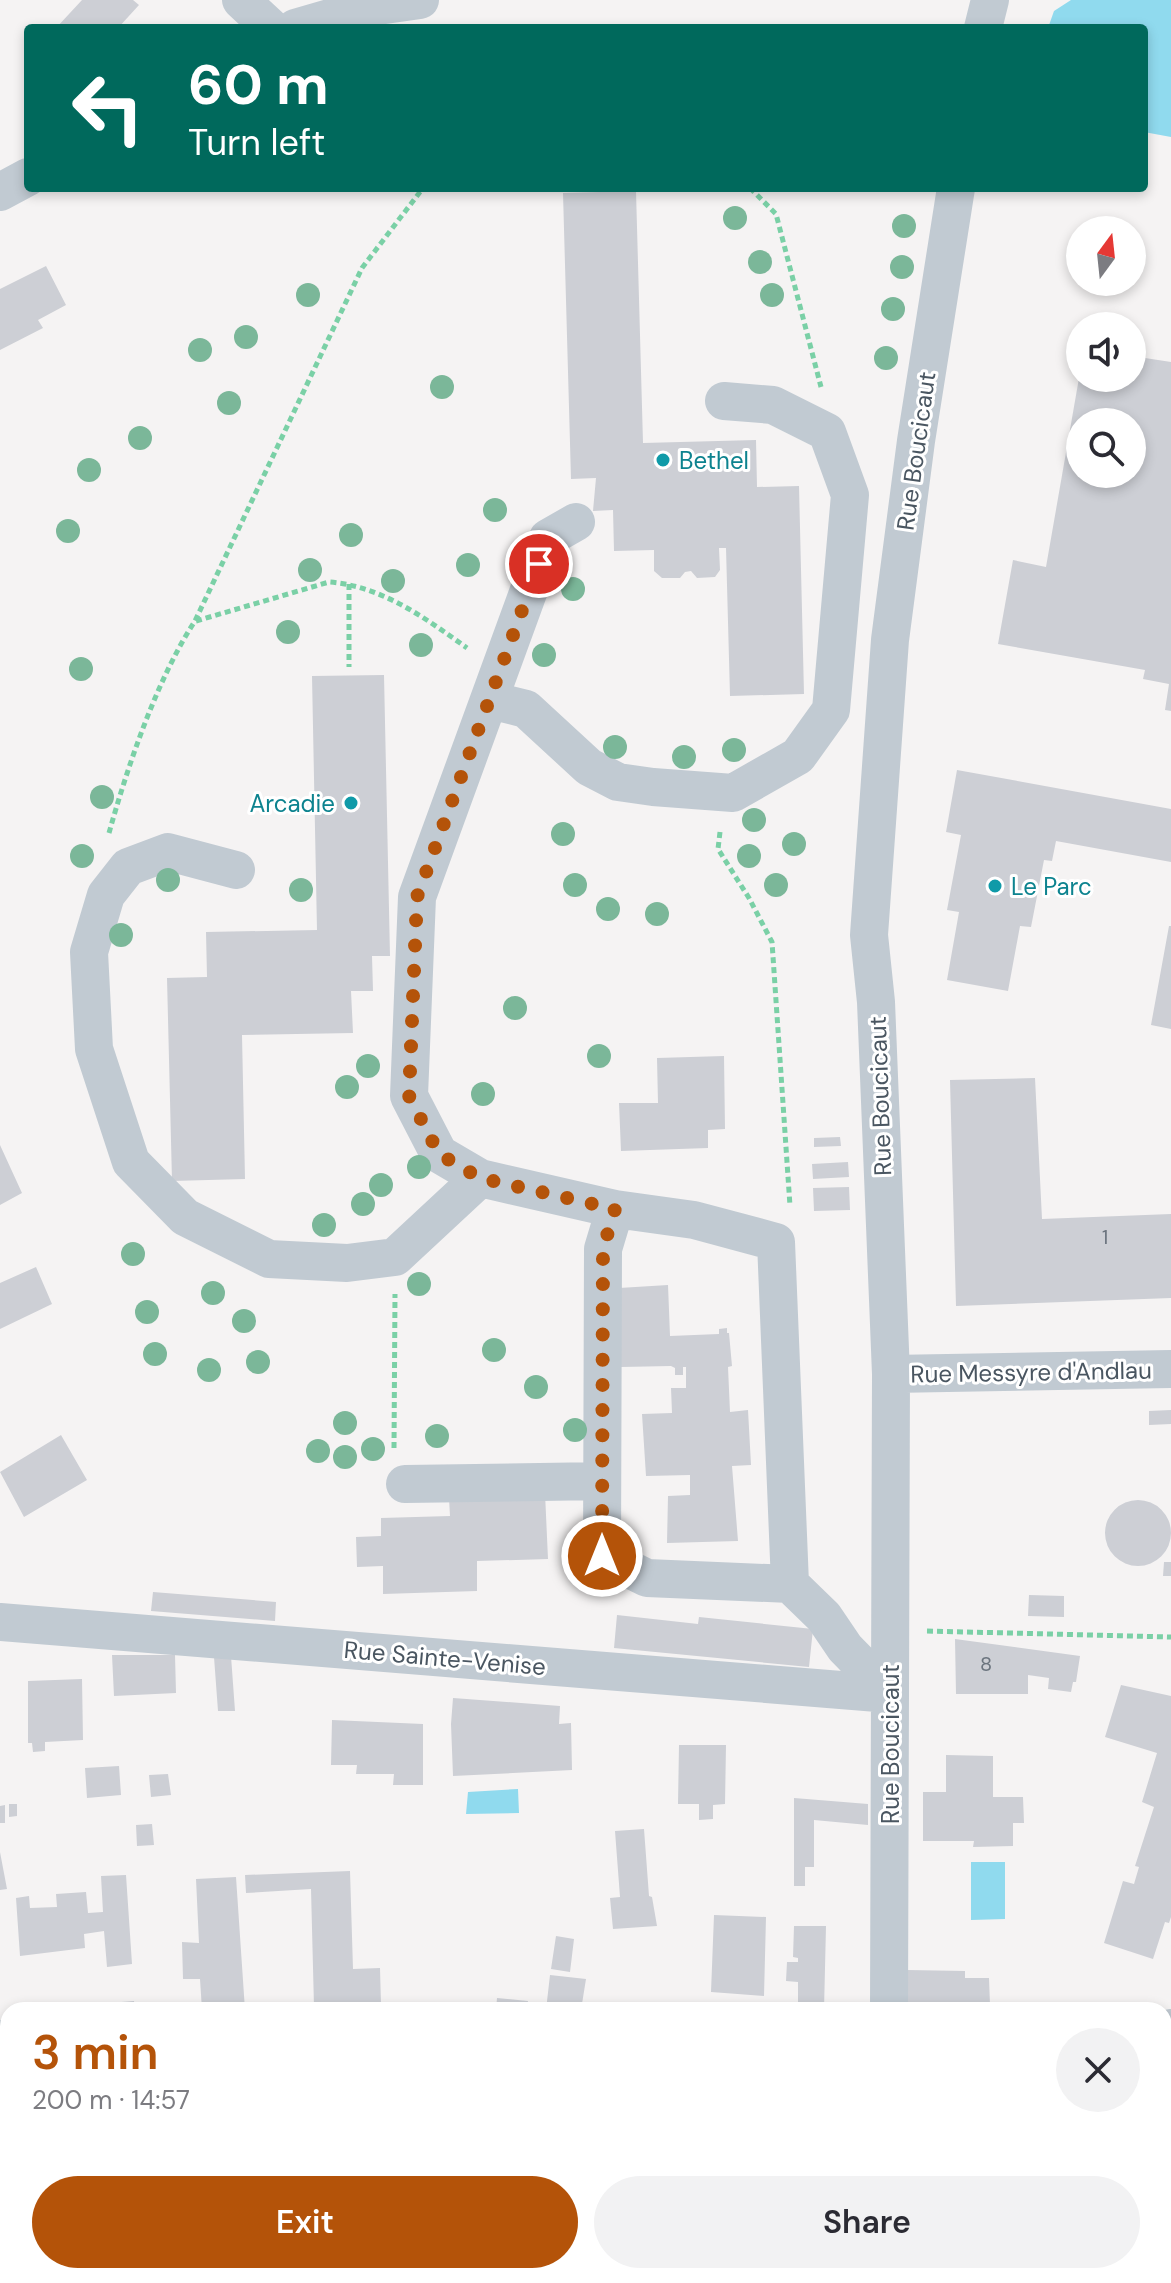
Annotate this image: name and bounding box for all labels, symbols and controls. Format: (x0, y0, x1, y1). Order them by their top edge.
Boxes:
text: 60 m (188, 48, 329, 121)
icon: left (56, 56, 160, 160)
text: Turn left (188, 119, 325, 166)
north arrow (1066, 216, 1146, 296)
map controls (1066, 216, 1146, 488)
button: sound (1066, 312, 1146, 392)
street label: Rue Boucicaut (890, 370, 942, 532)
button: search (1066, 408, 1146, 488)
place label: Bethel (679, 445, 749, 476)
marker: Bethel (654, 451, 672, 469)
pin (505, 530, 573, 598)
icon: arrive (517, 542, 561, 586)
place label: Arcadie (249, 788, 335, 819)
marker: Arcadie (342, 794, 360, 812)
place label: Le Parc (1011, 871, 1092, 902)
marker: Le Parc (986, 877, 1004, 895)
street label: Rue Boucicaut (862, 1016, 898, 1176)
house number: 1 (1102, 1224, 1108, 1250)
street label: Rue Messyre d'Andlau (910, 1354, 1152, 1390)
position arrow (560, 1514, 644, 1598)
street label: Rue Sainte-Venise (343, 1634, 547, 1682)
house number: 8 (980, 1651, 992, 1677)
street label: Rue Boucicaut (875, 1664, 906, 1824)
text: 3 min (32, 2021, 159, 2084)
button: close (1056, 2028, 1140, 2112)
text: 200 m · 14:57 (32, 2083, 190, 2117)
button: Exit (32, 2176, 578, 2268)
button: Share (594, 2176, 1140, 2268)

